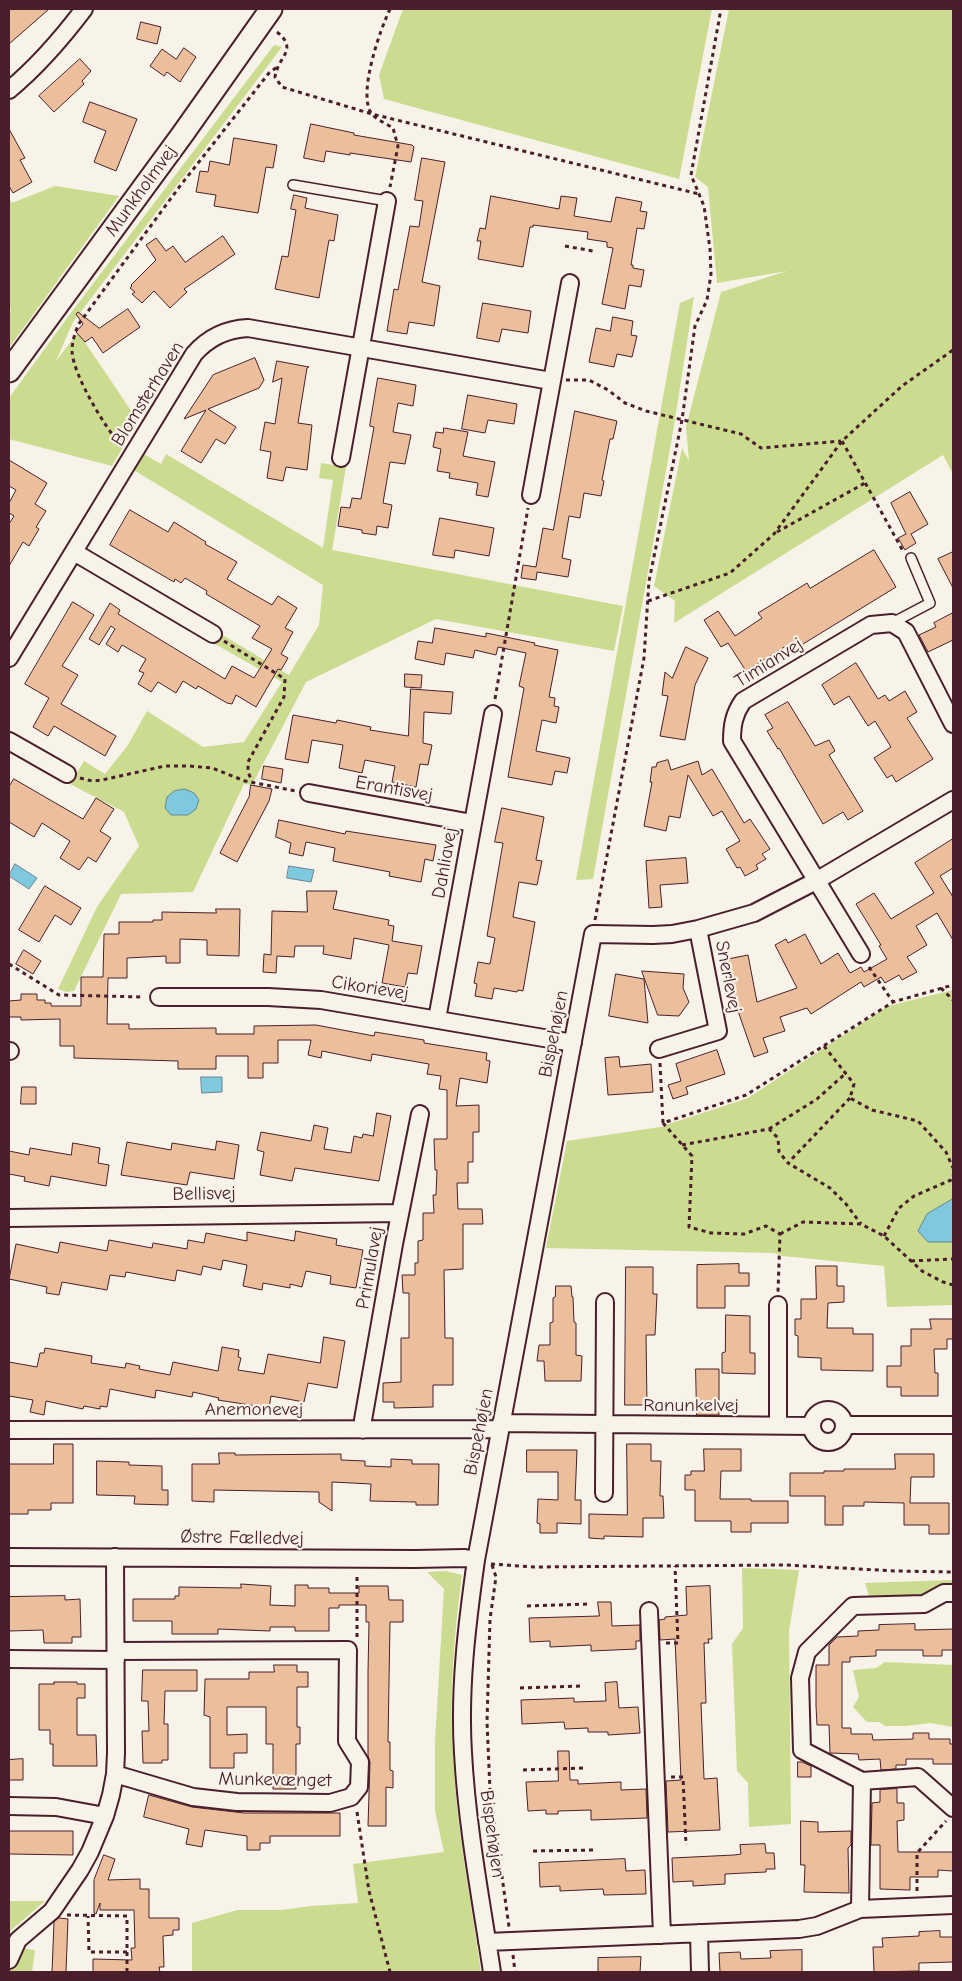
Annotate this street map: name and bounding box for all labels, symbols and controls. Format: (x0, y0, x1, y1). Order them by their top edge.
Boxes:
street label: Munkholmvej (100, 141, 182, 241)
street label: Blomsterhaven (107, 337, 189, 451)
street label: Timianvej (731, 633, 807, 693)
street label: Erantisvej (354, 771, 434, 807)
street label: Dahliavej (428, 826, 462, 900)
street label: Snerlevej (710, 939, 746, 1015)
street label: Cikorievej (330, 971, 410, 1005)
street label: Bispehøjen (534, 989, 574, 1079)
street label: Bellisvej (172, 1182, 236, 1206)
street label: Primulavej (352, 1225, 388, 1311)
street label: Bispehøjen (459, 1387, 499, 1477)
street label: Ranunkelvej (643, 1395, 739, 1417)
street label: Anemonevej (205, 1399, 303, 1421)
street label: Østre Fælledvej (180, 1526, 304, 1550)
street label: Munkevænget (218, 1768, 332, 1792)
street label: Bispehøjen (475, 1789, 509, 1879)

